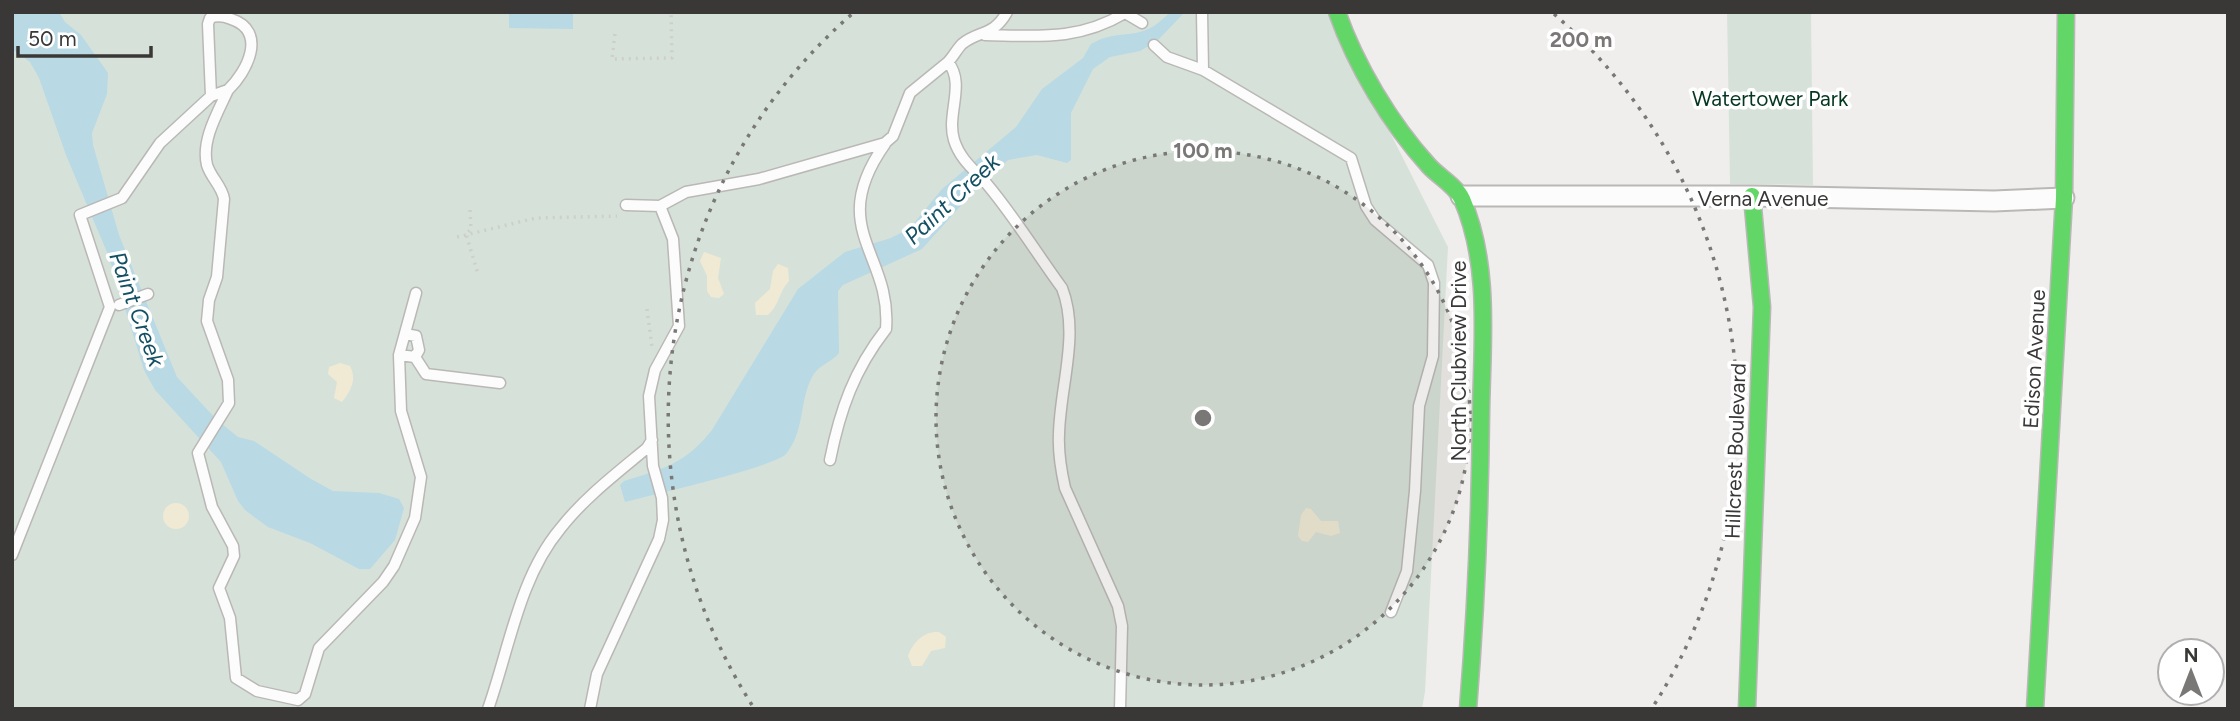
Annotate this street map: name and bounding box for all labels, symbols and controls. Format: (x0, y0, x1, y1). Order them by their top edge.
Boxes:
scale bar (18, 14, 150, 58)
text: 50 m (28, 26, 77, 51)
text: 200 m (1550, 27, 1612, 52)
park label: Watertower Park (1692, 86, 1849, 111)
text: 100 m (1173, 138, 1233, 163)
water label: Paint Creek (899, 147, 1006, 250)
street label: Verna Avenue (1698, 186, 1828, 211)
water label: Paint Creek (103, 248, 171, 371)
street label: North Clubview Drive (1446, 260, 1471, 462)
street label: Edison Avenue (2018, 289, 2050, 429)
street label: Hillcrest Boulevard (1719, 363, 1751, 539)
centre of rings (1191, 406, 1215, 430)
north arrow (2156, 637, 2226, 707)
text: N (2184, 644, 2198, 667)

